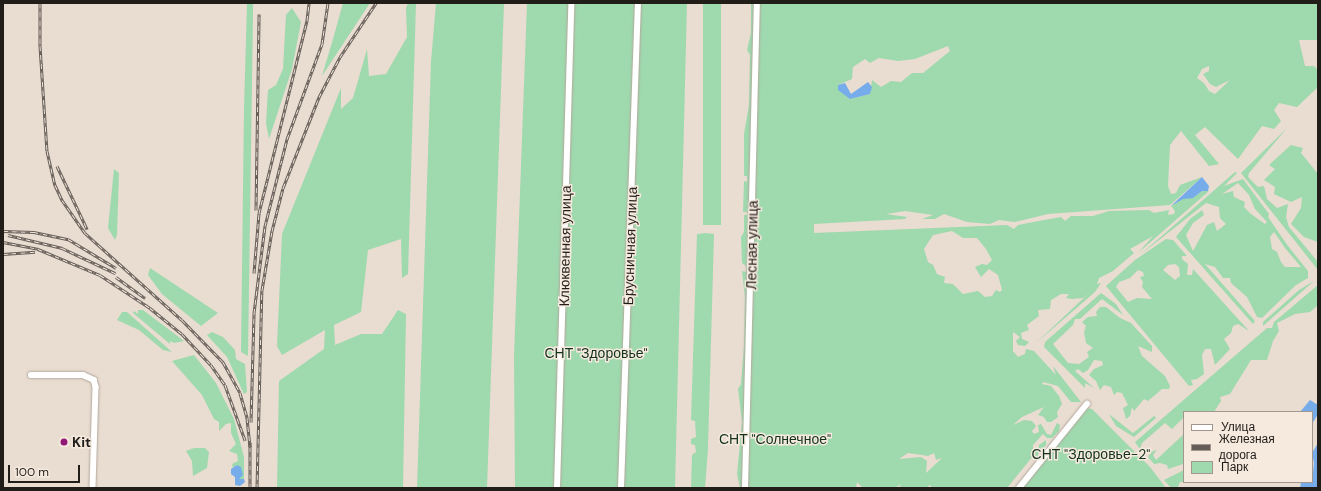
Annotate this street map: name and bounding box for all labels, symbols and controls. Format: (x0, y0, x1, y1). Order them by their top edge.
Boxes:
street label: Клюквенная улица (556, 185, 574, 307)
street label: Брусничная улица (620, 186, 640, 306)
street label: Лесная улица (743, 200, 761, 290)
park label: СНТ "Здоровье" (544, 345, 648, 361)
legend (1183, 411, 1313, 483)
text: Улица (1221, 419, 1255, 435)
park label: СНТ "Солнечное" (719, 431, 831, 447)
text: Железная дорога (1219, 431, 1275, 463)
place label: Kit (72, 434, 91, 450)
marker: Kit (59, 437, 69, 447)
park label: СНТ "Здоровье-2" (1032, 446, 1150, 462)
scale bar (10, 457, 82, 483)
text: Парк (1221, 459, 1248, 475)
text: 100 m (15, 464, 49, 480)

